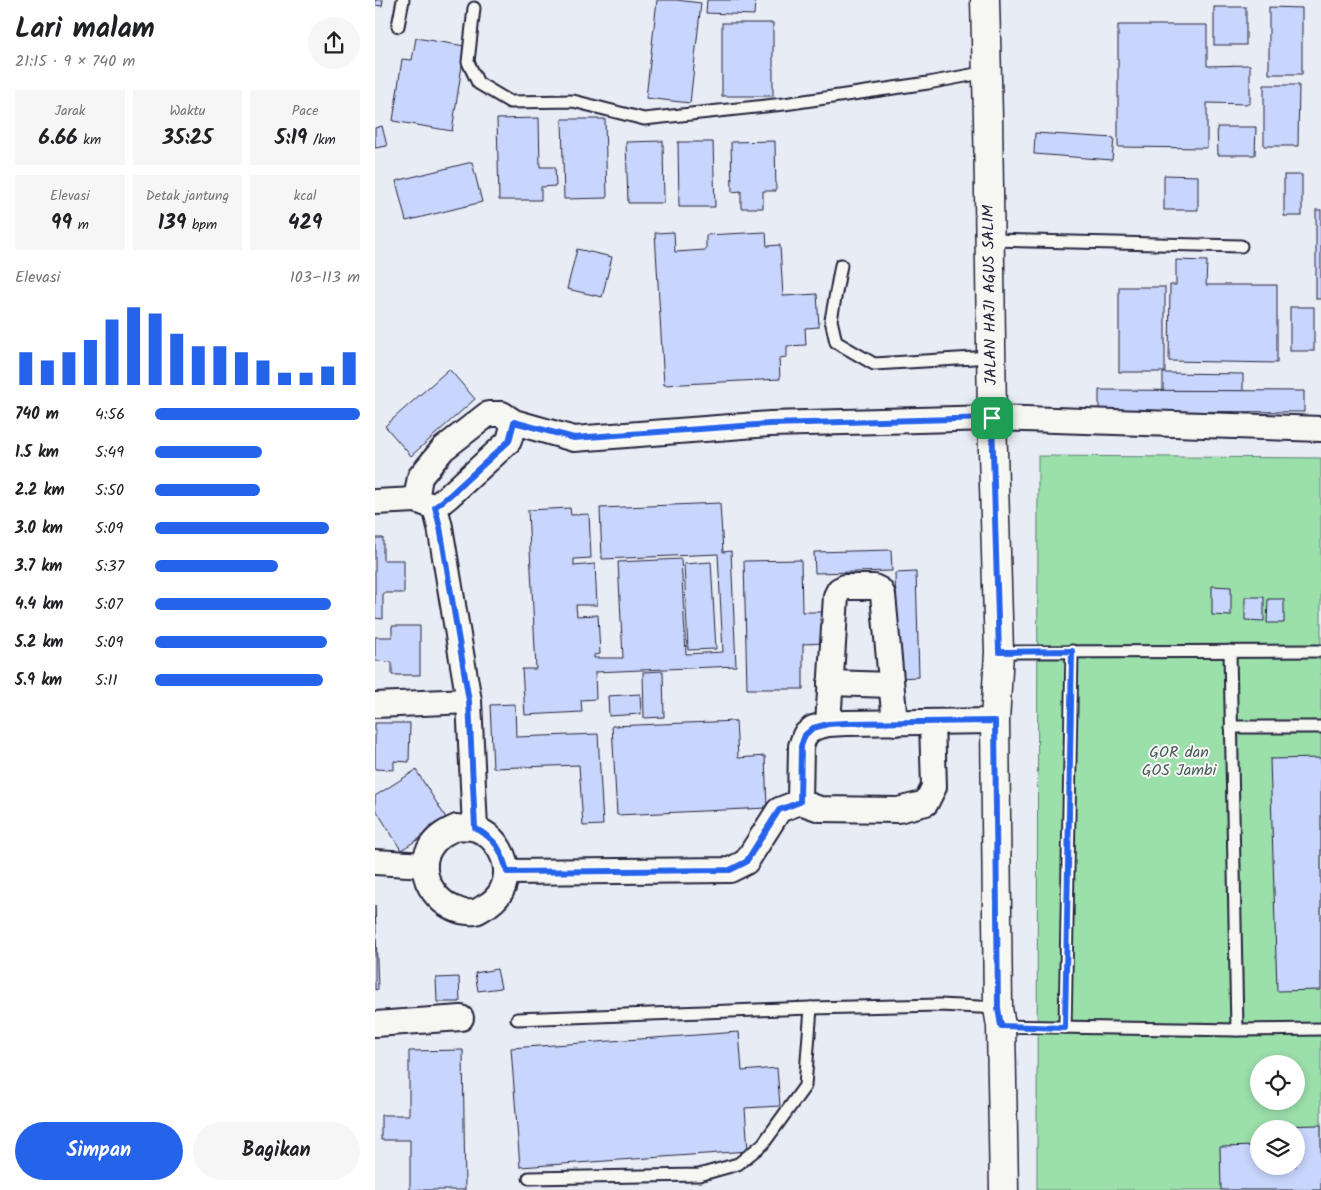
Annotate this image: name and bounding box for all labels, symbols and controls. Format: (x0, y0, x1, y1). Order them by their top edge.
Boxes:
text: Lari malam (15, 7, 155, 52)
button: share (308, 17, 360, 69)
text: 21:15 · 9 × 740 m (15, 49, 135, 74)
text: Jarak (54, 100, 85, 122)
text: Waktu (169, 100, 206, 122)
text: Pace (292, 100, 319, 122)
text: 6.66 (39, 122, 78, 155)
text: 35:25 (162, 122, 213, 155)
text: 5:19 (275, 122, 307, 155)
text: km (78, 129, 101, 151)
text: /km (307, 129, 336, 151)
text: Elevasi (50, 185, 90, 207)
text: Detak jantung (146, 185, 229, 207)
text: kcal (294, 185, 317, 207)
street label: JALAN HAJI AGUS SALIM (976, 204, 1004, 386)
text: 99 (51, 207, 72, 240)
text: 139 (158, 207, 186, 240)
text: 429 (288, 207, 322, 240)
text: m (72, 214, 89, 236)
text: bpm (186, 214, 217, 236)
text: Elevasi (15, 265, 60, 290)
text: 103–113 m (290, 265, 360, 290)
pin (971, 397, 1013, 439)
text: 740 m (15, 402, 59, 427)
text: 4:56 (95, 402, 125, 427)
icon: arrive (978, 404, 1006, 432)
text: 1.5 km (15, 440, 59, 465)
text: 5:49 (95, 440, 124, 465)
text: 2.2 km (15, 478, 65, 503)
text: 5:50 (95, 478, 124, 503)
text: 3.0 km (15, 516, 63, 541)
text: 5:09 (95, 516, 123, 541)
text: 3.7 km (15, 554, 62, 579)
text: 5:37 (95, 554, 124, 579)
text: 4.4 km (15, 592, 63, 617)
text: 5:07 (95, 592, 123, 617)
text: 5.2 km (15, 630, 63, 655)
text: 5:09 (95, 630, 123, 655)
text: 5.9 km (15, 668, 62, 693)
text: 5:11 (95, 668, 118, 693)
park label: GOR dan GOS Jambi (1142, 740, 1217, 783)
map controls (1250, 1055, 1305, 1175)
button: locate (1250, 1055, 1305, 1110)
button: layers (1250, 1120, 1305, 1175)
button: Simpan (15, 1122, 183, 1180)
button: Bagikan (193, 1122, 360, 1180)

